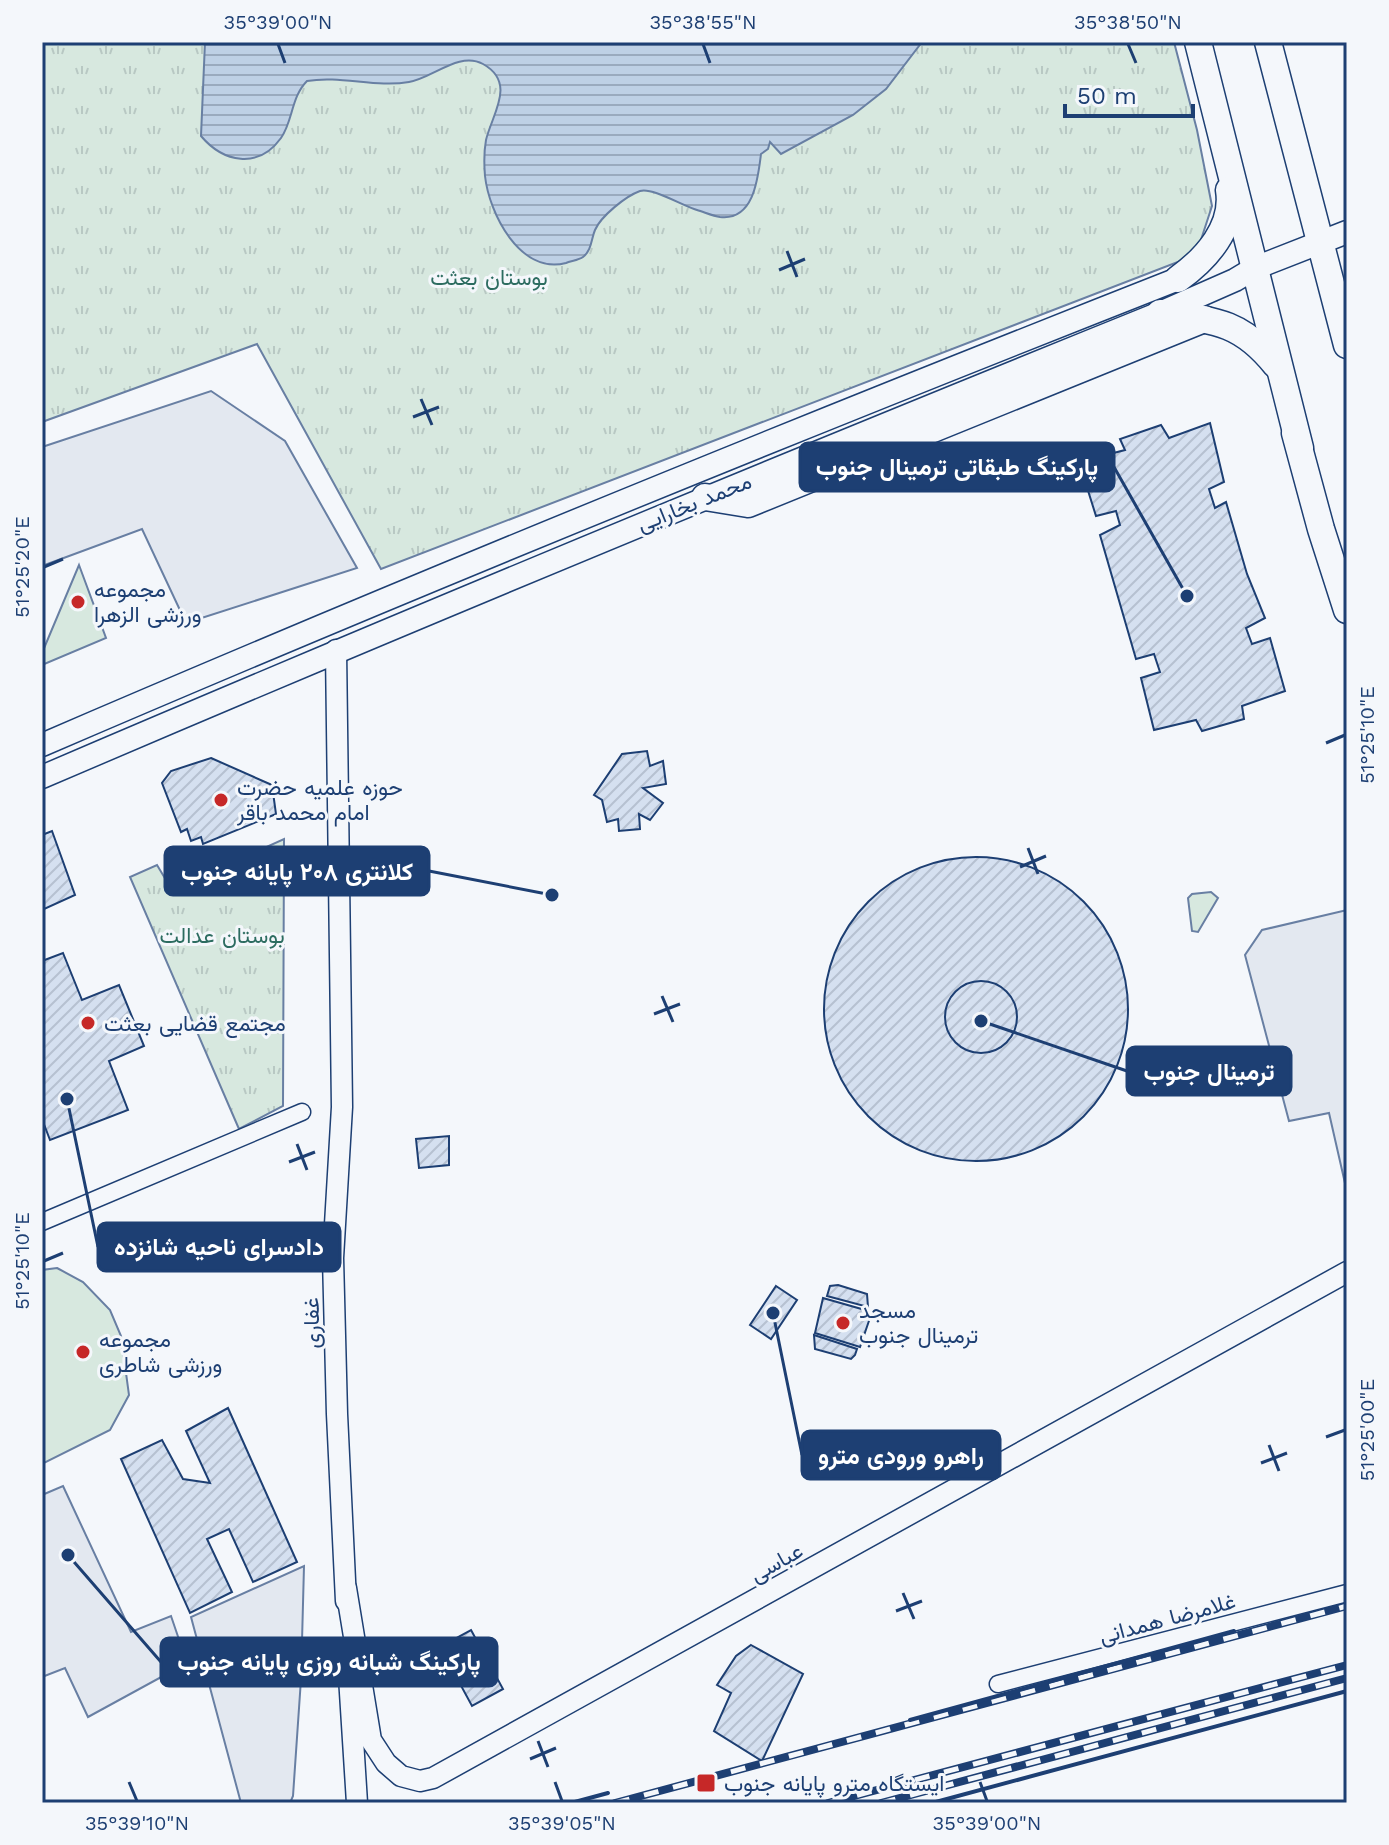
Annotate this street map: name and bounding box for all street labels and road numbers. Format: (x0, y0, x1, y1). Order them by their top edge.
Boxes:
street label: محمد بخارایی (633, 468, 755, 538)
street label: غفاری (299, 1297, 325, 1349)
street label: عباسی (745, 1538, 807, 1588)
street label: غلامرضا همدانی (1096, 1588, 1238, 1650)

